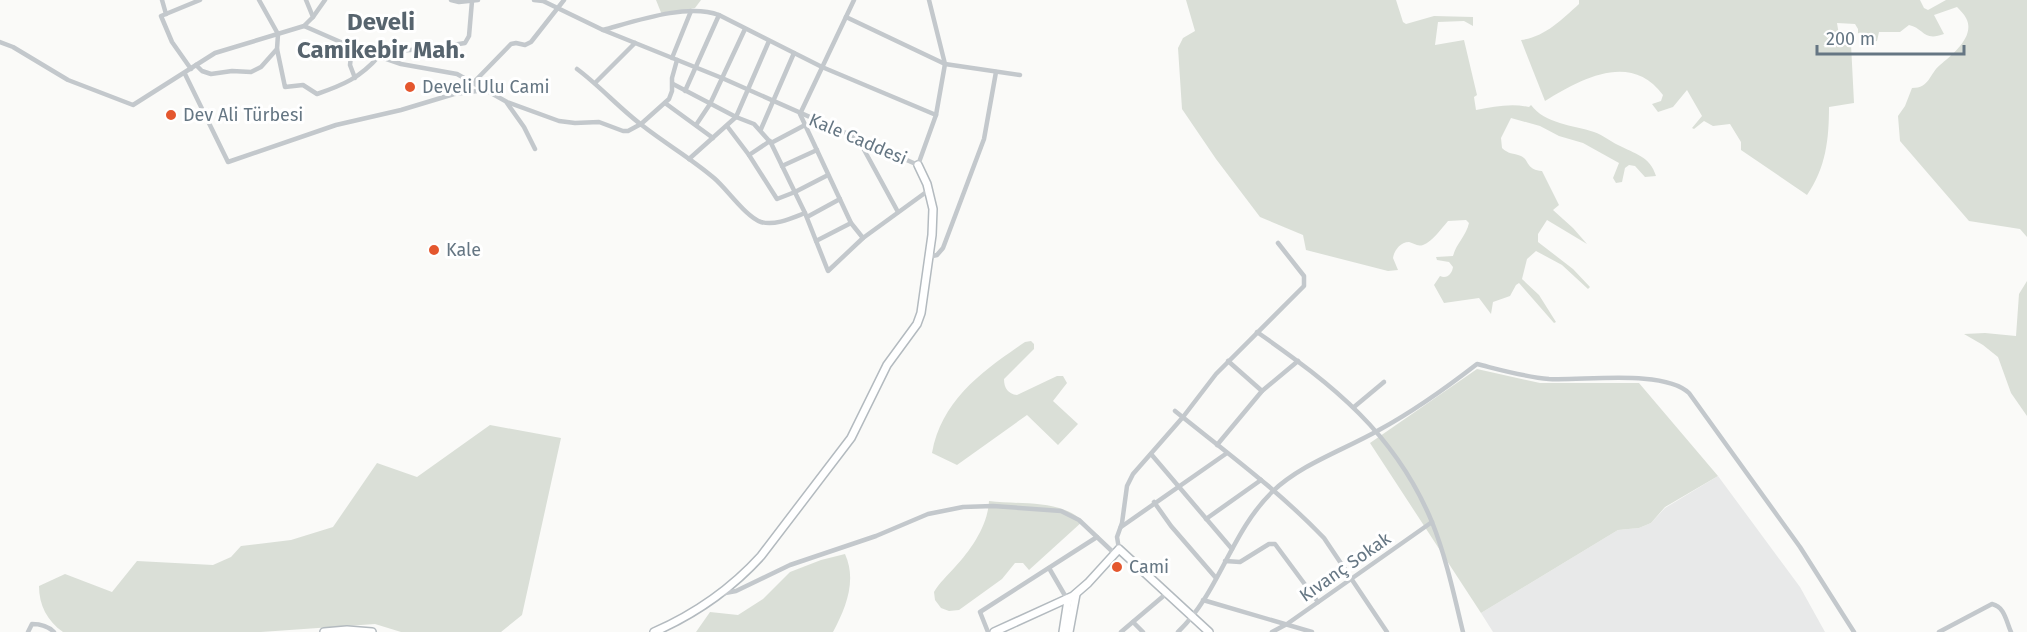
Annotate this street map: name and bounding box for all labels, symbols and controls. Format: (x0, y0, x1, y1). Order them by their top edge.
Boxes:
district label: Develi Camikebir Mah. (297, 8, 465, 64)
scale bar (1817, 18, 1964, 56)
text: 200 m (1826, 28, 1875, 50)
place label: Develi Ulu Cami (422, 76, 550, 98)
marker: Develi Ulu Cami (403, 80, 417, 94)
place label: Dev Ali Türbesi (183, 104, 303, 126)
marker: Dev Ali Türbesi (164, 108, 178, 122)
street label: Kale Caddesi (806, 108, 910, 170)
place label: Kale (446, 239, 481, 261)
marker: Kale (427, 243, 441, 257)
street label: Kıvanç Sokak (1295, 527, 1395, 606)
place label: Cami (1129, 556, 1169, 578)
marker: Cami (1110, 560, 1124, 574)

